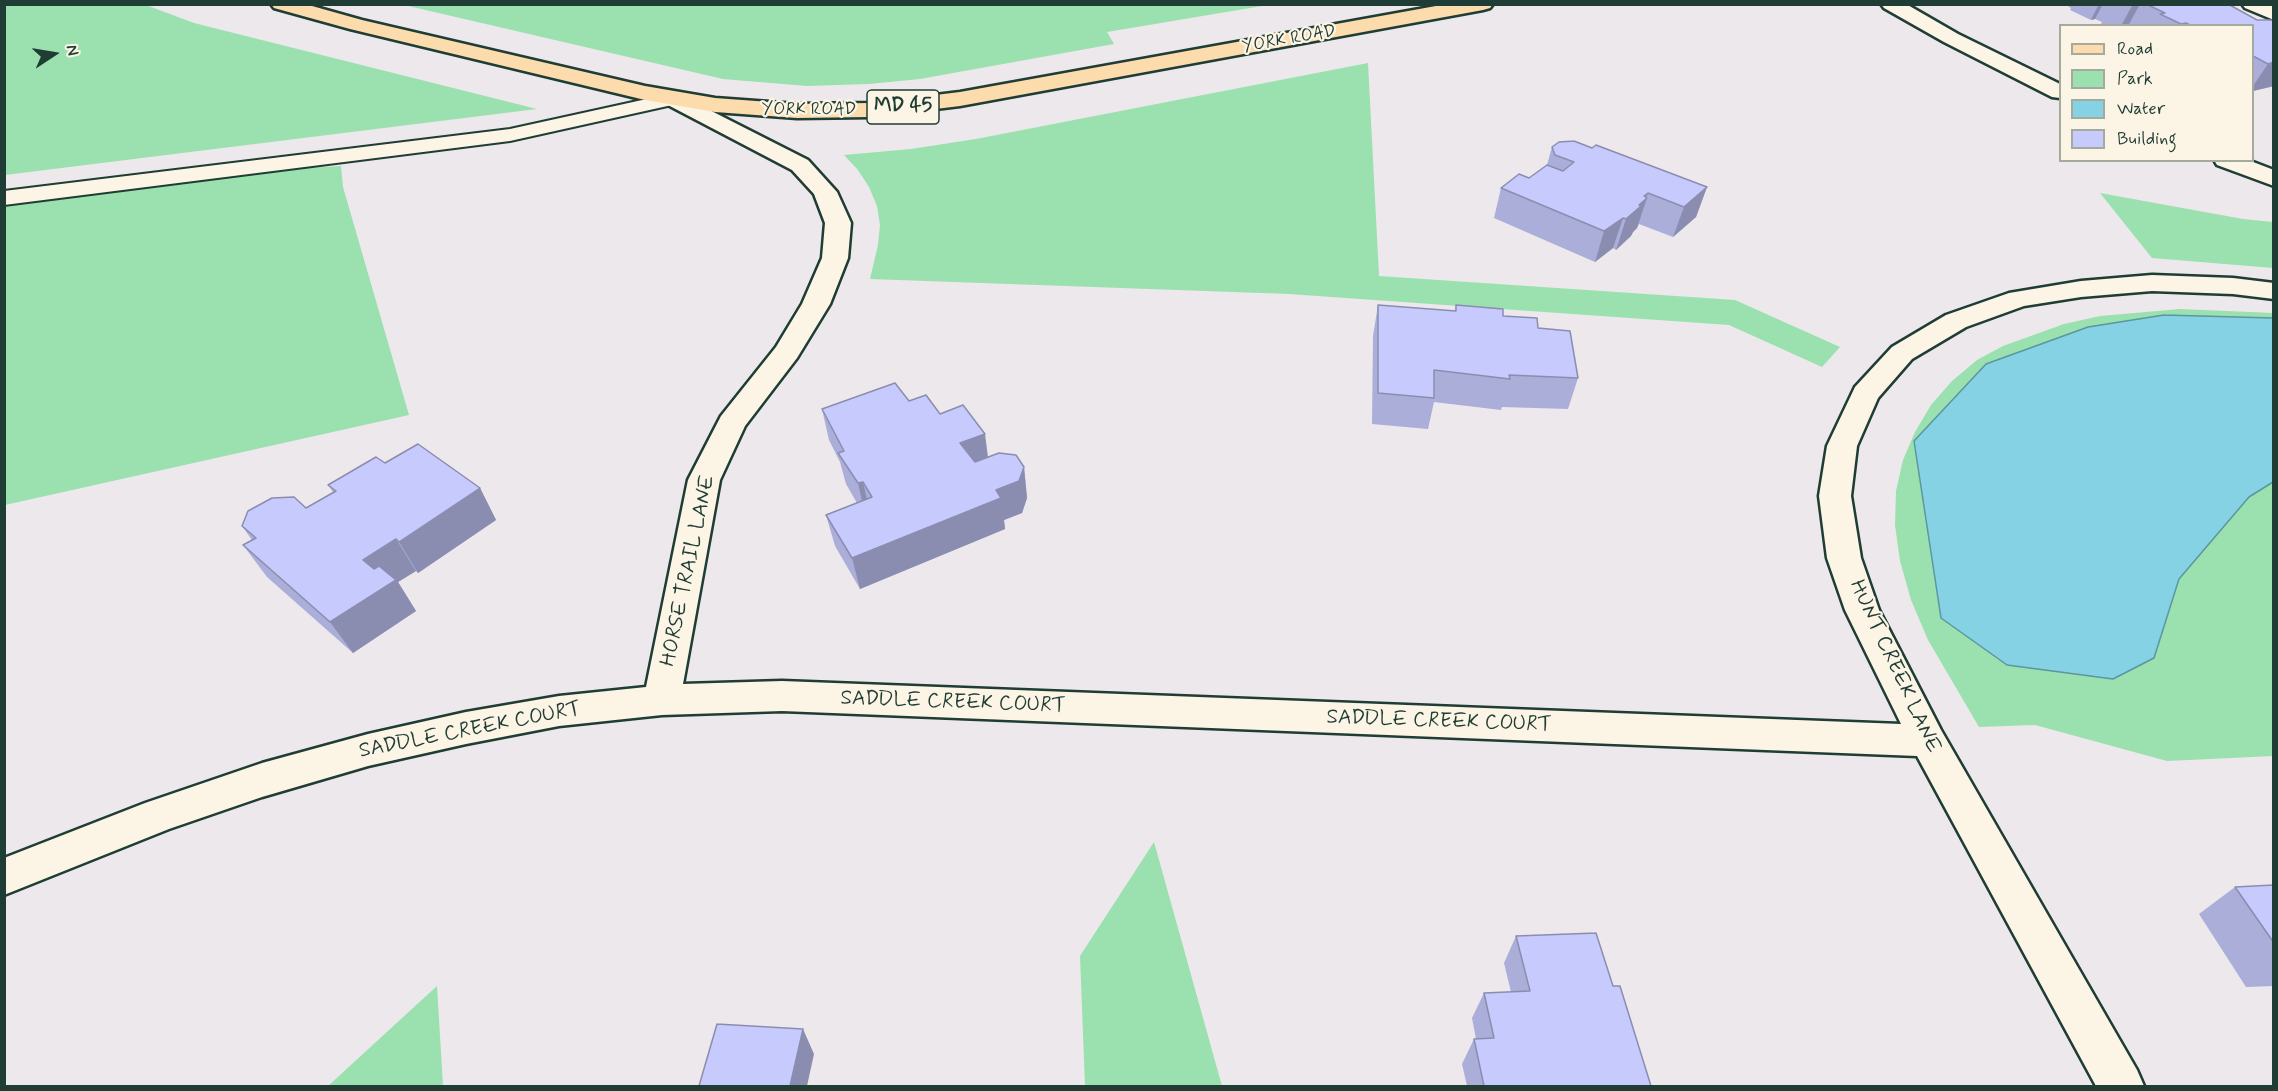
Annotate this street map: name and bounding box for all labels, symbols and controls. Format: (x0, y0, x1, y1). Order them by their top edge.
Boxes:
street label: YORK ROAD (1240, 21, 1338, 59)
north arrow (24, 24, 84, 84)
legend (2059, 24, 2254, 162)
text: Road (2117, 37, 2153, 61)
text: N (61, 43, 83, 58)
text: Park (2117, 67, 2153, 91)
road number: MD 45 (867, 90, 939, 124)
text: Water (2117, 97, 2165, 121)
street label: YORK ROAD (762, 99, 856, 121)
text: Building (2117, 127, 2177, 151)
street label: HORSE TRAIL LANE (656, 473, 722, 669)
street label: HUNT CREEK LANE (1843, 576, 1945, 758)
street label: SADDLE CREEK COURT (840, 686, 1066, 720)
street label: SADDLE CREEK COURT (357, 697, 583, 765)
street label: SADDLE CREEK COURT (1326, 705, 1552, 739)

